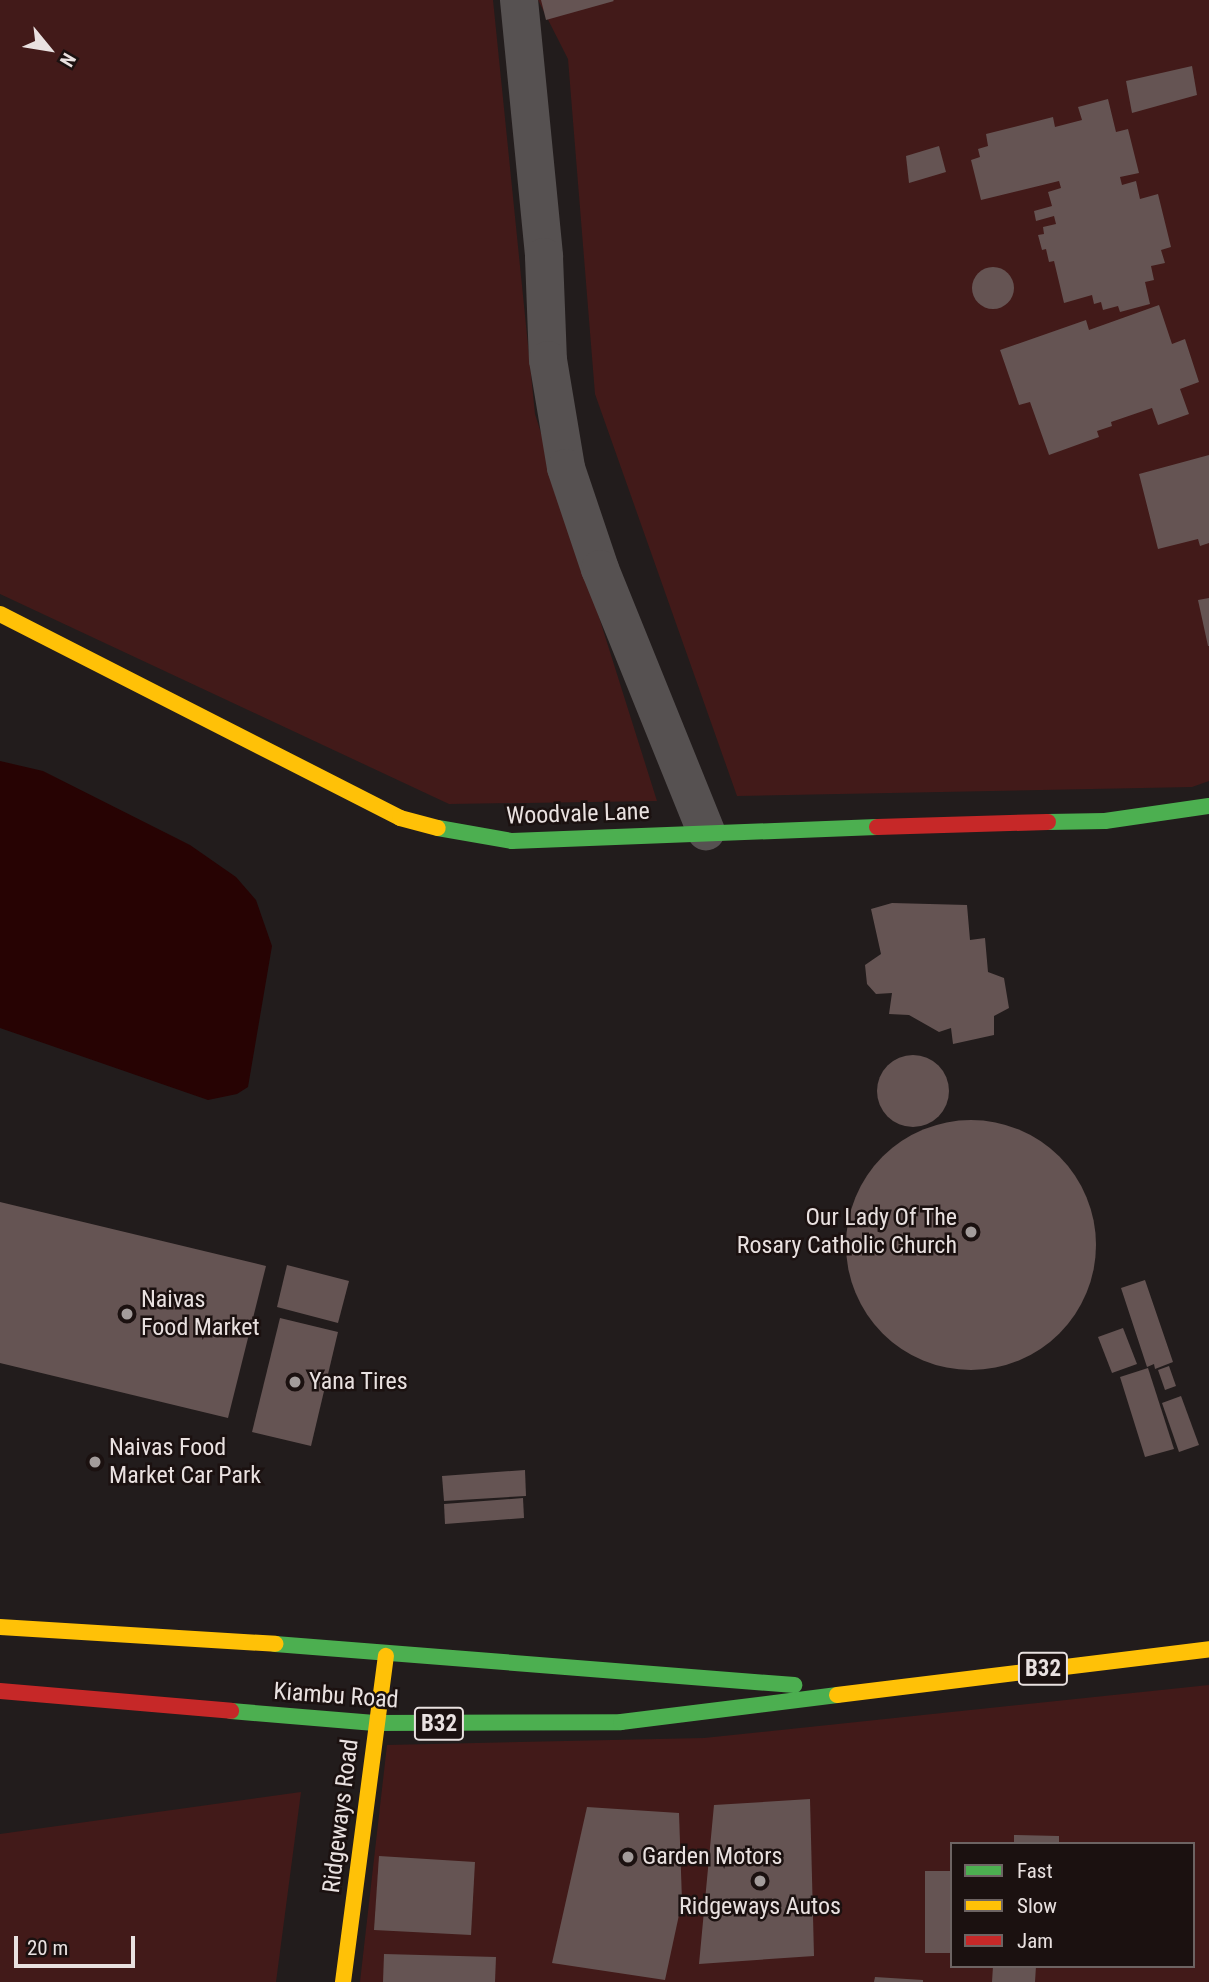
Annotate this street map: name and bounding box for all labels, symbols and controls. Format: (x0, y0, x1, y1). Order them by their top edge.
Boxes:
north arrow (14, 14, 84, 84)
text: N (55, 49, 80, 71)
street label: Woodvale Lane (506, 797, 650, 831)
place label: Our Lady Of The Rosary Catholic Church (737, 1204, 957, 1260)
marker: Our Lady Of The Rosary Catholic Church (963, 1224, 979, 1240)
place label: Naivas Food Market (141, 1286, 260, 1342)
marker: Naivas Food Market (119, 1306, 135, 1322)
place label: Yana Tires (309, 1368, 408, 1396)
marker: Yana Tires (287, 1374, 303, 1390)
place label: Naivas Food Market Car Park (109, 1434, 261, 1490)
marker: Naivas Food Market Car Park (87, 1454, 103, 1470)
road number: B32 (1017, 1650, 1069, 1688)
street label: Kiambu Road (272, 1677, 400, 1715)
road number: B32 (413, 1704, 465, 1744)
street label: Ridgeways Road (317, 1737, 365, 1895)
legend (950, 1842, 1195, 1968)
place label: Garden Motors (642, 1843, 782, 1871)
marker: Garden Motors (620, 1849, 636, 1865)
text: Fast (1017, 1859, 1053, 1883)
marker: Ridgeways Autos (752, 1873, 768, 1889)
place label: Ridgeways Autos (679, 1893, 841, 1921)
text: Slow (1017, 1894, 1057, 1918)
scale bar (18, 1923, 138, 1967)
text: Jam (1017, 1929, 1053, 1953)
text: 20 m (27, 1936, 68, 1960)

